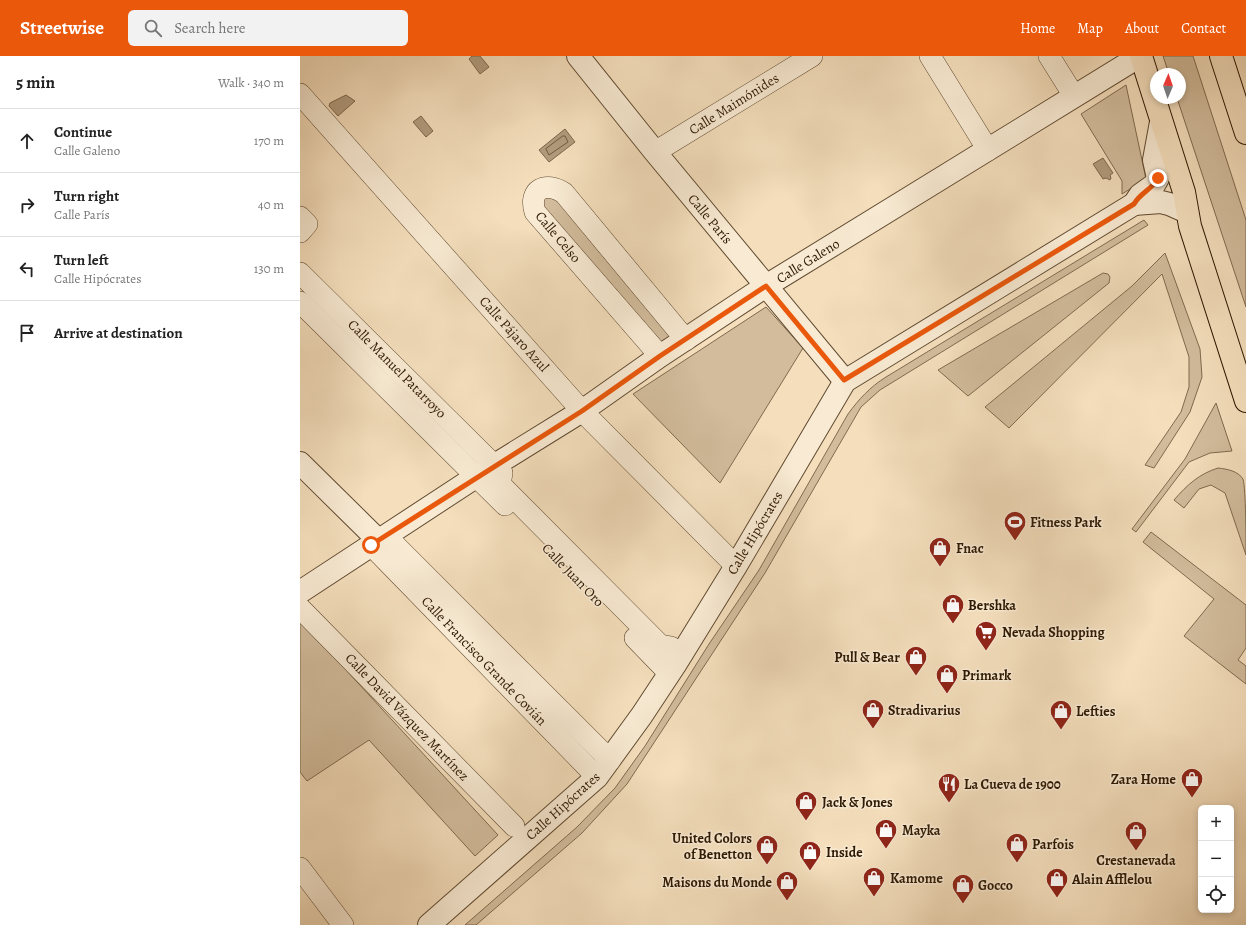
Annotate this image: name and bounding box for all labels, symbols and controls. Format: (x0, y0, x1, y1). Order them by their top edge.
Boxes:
search box (128, 10, 408, 46)
text: Streetwise (20, 15, 104, 41)
icon: search (142, 17, 164, 39)
text: Search here (174, 18, 245, 38)
text: Home (1020, 19, 1055, 38)
text: Map (1077, 19, 1103, 38)
text: About (1125, 19, 1159, 38)
text: Contact (1181, 19, 1226, 38)
north arrow (1150, 68, 1186, 104)
street label: Calle Maimónides (685, 69, 783, 139)
text: 5 min (16, 71, 55, 94)
text: Walk · 340 m (218, 74, 284, 91)
text: Continue (54, 122, 112, 142)
icon: ahead (16, 130, 38, 152)
text: 170 m (254, 132, 284, 149)
text: Calle Galeno (54, 142, 120, 159)
route end (1149, 169, 1167, 187)
text: Turn right (54, 186, 119, 206)
street label: Calle París (683, 190, 737, 248)
icon: right (16, 194, 38, 216)
text: 40 m (258, 196, 284, 213)
text: Calle París (54, 206, 110, 223)
street label: Calle Celso (531, 207, 585, 267)
street label: Calle Galeno (773, 234, 843, 288)
text: Turn left (54, 250, 109, 270)
icon: left (16, 258, 38, 280)
text: 130 m (254, 260, 284, 277)
text: Calle Hipócrates (54, 270, 141, 287)
street label: Calle Pájaro Azul (475, 292, 553, 376)
street label: Calle Manuel Patarroyo (343, 315, 451, 423)
icon: arrive (16, 322, 38, 344)
text: Arrive at destination (54, 323, 183, 343)
street label: Calle Hipócrates (723, 488, 787, 578)
sports icon: Fitness Park (1002, 509, 1028, 542)
place label: Fitness Park (1030, 513, 1102, 532)
shop icon: Fnac (927, 535, 953, 568)
route start (362, 536, 380, 554)
street label: Calle Juan Oro (538, 539, 608, 611)
place label: Fnac (956, 539, 984, 558)
street label: Calle Francisco Grande Covián (417, 592, 551, 730)
shop icon: Bershka (940, 592, 966, 625)
place label: Bershka (968, 596, 1016, 615)
supermarket icon: Nevada Shopping (973, 619, 999, 652)
place label: Nevada Shopping (1002, 623, 1105, 642)
shop icon: Pull & Bear (903, 644, 929, 677)
place label: Pull & Bear (834, 648, 900, 667)
street label: Calle David Vázquez Martínez (341, 649, 473, 785)
shop icon: Primark (934, 662, 960, 695)
place label: Primark (962, 666, 1012, 685)
shop icon: Stradivarius (860, 697, 886, 730)
shop icon: Lefties (1048, 698, 1074, 731)
place label: Stradivarius (888, 701, 961, 720)
place label: Lefties (1076, 702, 1116, 721)
shop icon: Zara Home (1179, 766, 1205, 799)
street label: Calle Hipócrates (522, 767, 604, 845)
place label: Zara Home (1111, 770, 1177, 789)
restaurant icon: La Cueva de 1900 (936, 771, 962, 804)
place label: La Cueva de 1900 (964, 775, 1061, 794)
shop icon: Jack & Jones (793, 789, 819, 822)
place label: Jack & Jones (822, 793, 893, 812)
map controls (1198, 805, 1234, 913)
button: + (1198, 805, 1234, 841)
shop icon: Mayka (873, 817, 899, 850)
shop icon: Crestanevada (1123, 819, 1149, 852)
place label: Mayka (902, 821, 941, 840)
place label: United Colors of Benetton (672, 829, 752, 864)
shop icon: Parfois (1004, 831, 1030, 864)
shop icon: United Colors of Benetton (754, 833, 780, 866)
place label: Parfois (1032, 835, 1074, 854)
shop icon: Inside (797, 839, 823, 872)
button: − (1198, 841, 1234, 877)
place label: Inside (826, 843, 863, 862)
place label: Crestanevada (1096, 851, 1176, 870)
shop icon: Kamome (861, 865, 887, 898)
shop icon: Alain Afflelou (1044, 866, 1070, 899)
shop icon: Maisons du Monde (774, 869, 800, 902)
place label: Kamome (890, 869, 944, 888)
place label: Alain Afflelou (1071, 870, 1153, 889)
shop icon: Gocco (950, 872, 976, 905)
place label: Maisons du Monde (662, 873, 773, 892)
place label: Gocco (978, 876, 1013, 895)
button: locate (1198, 877, 1234, 913)

